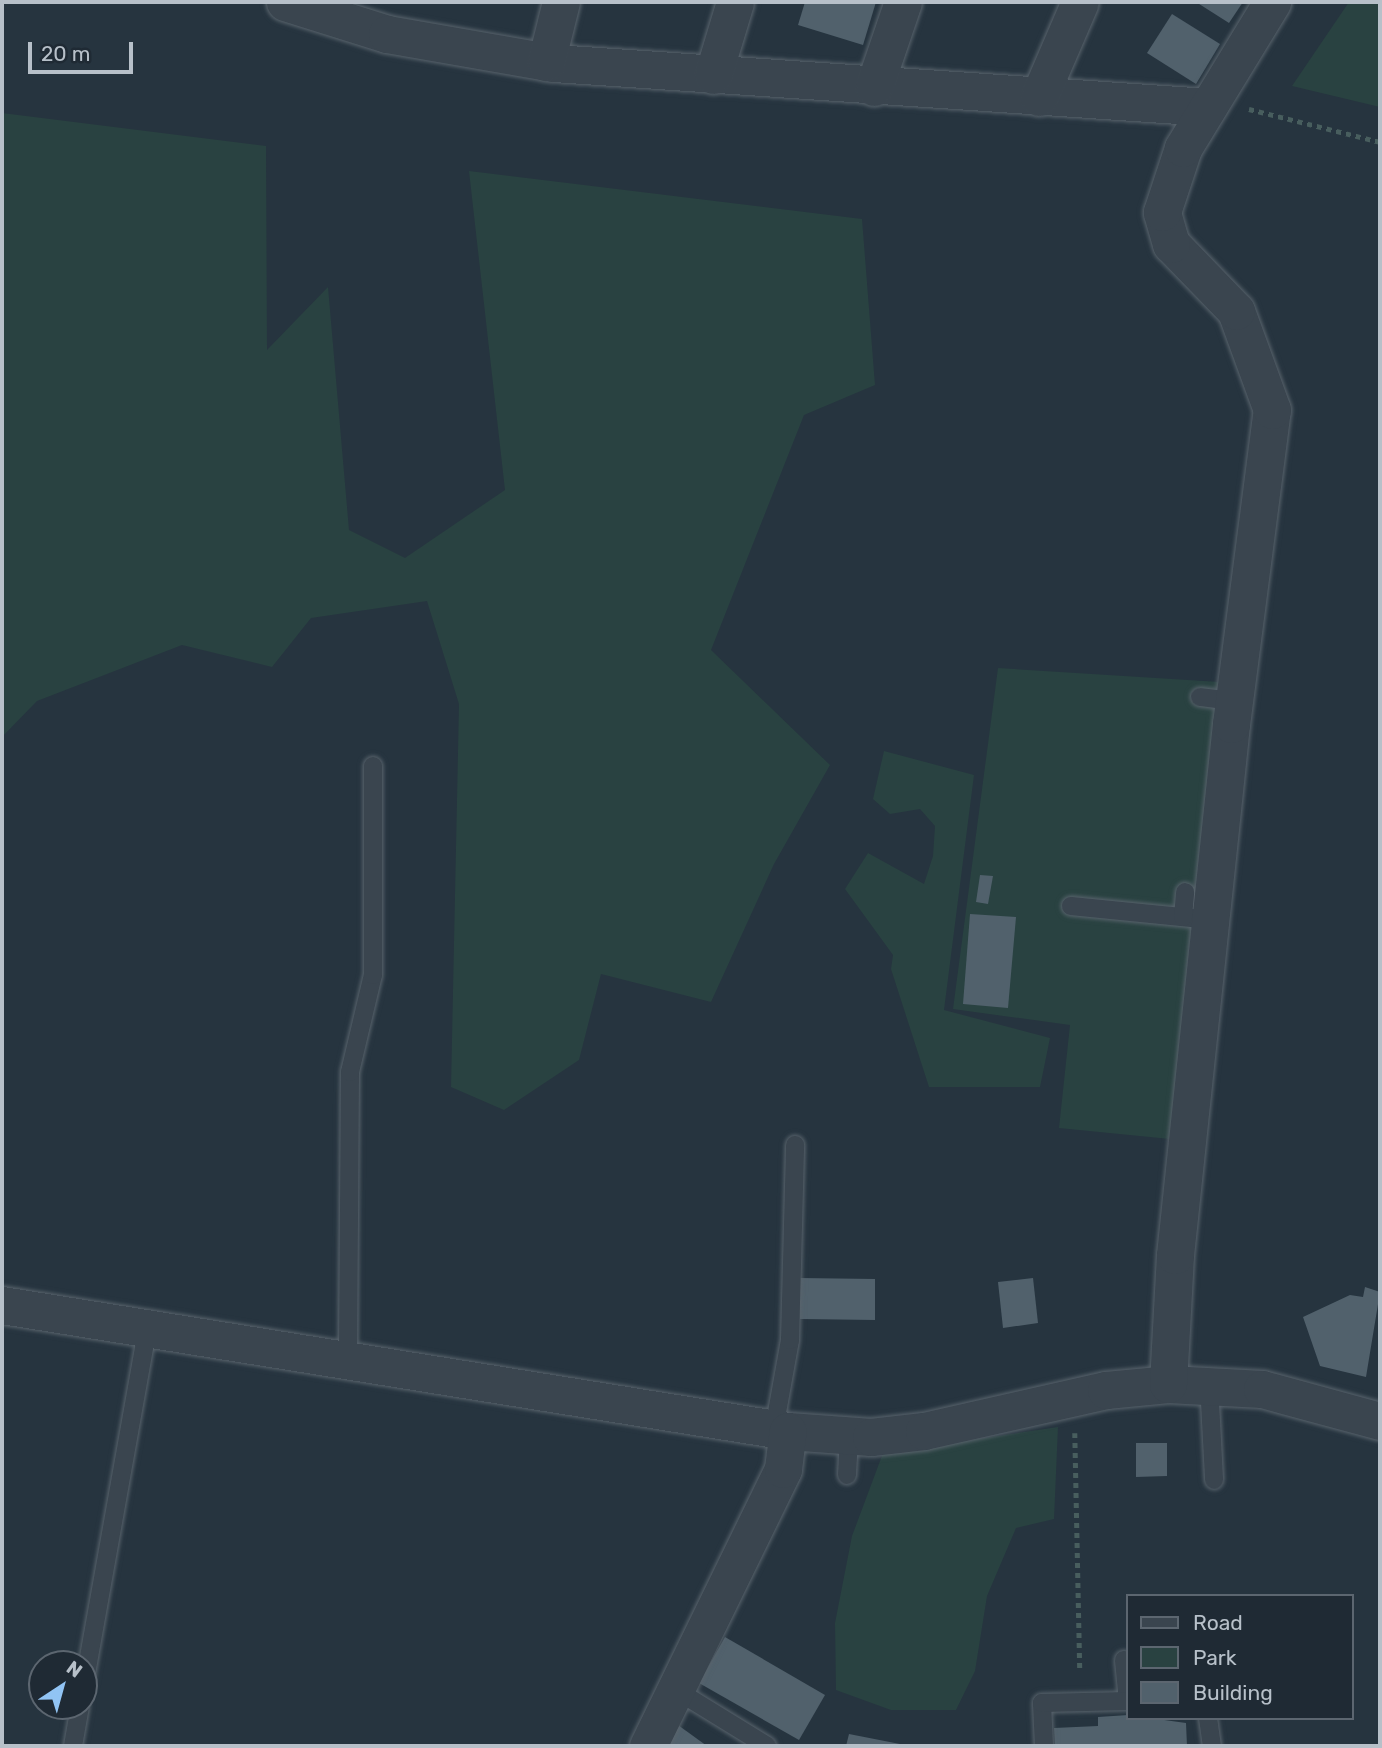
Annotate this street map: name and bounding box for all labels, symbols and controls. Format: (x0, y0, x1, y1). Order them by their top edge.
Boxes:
scale bar (32, 28, 136, 72)
text: 20 m (41, 41, 90, 66)
legend (1126, 1594, 1354, 1720)
text: Road (1193, 1610, 1243, 1635)
text: Park (1193, 1645, 1237, 1670)
north arrow (28, 1650, 98, 1720)
text: N (62, 1656, 87, 1683)
text: Building (1193, 1680, 1273, 1705)

